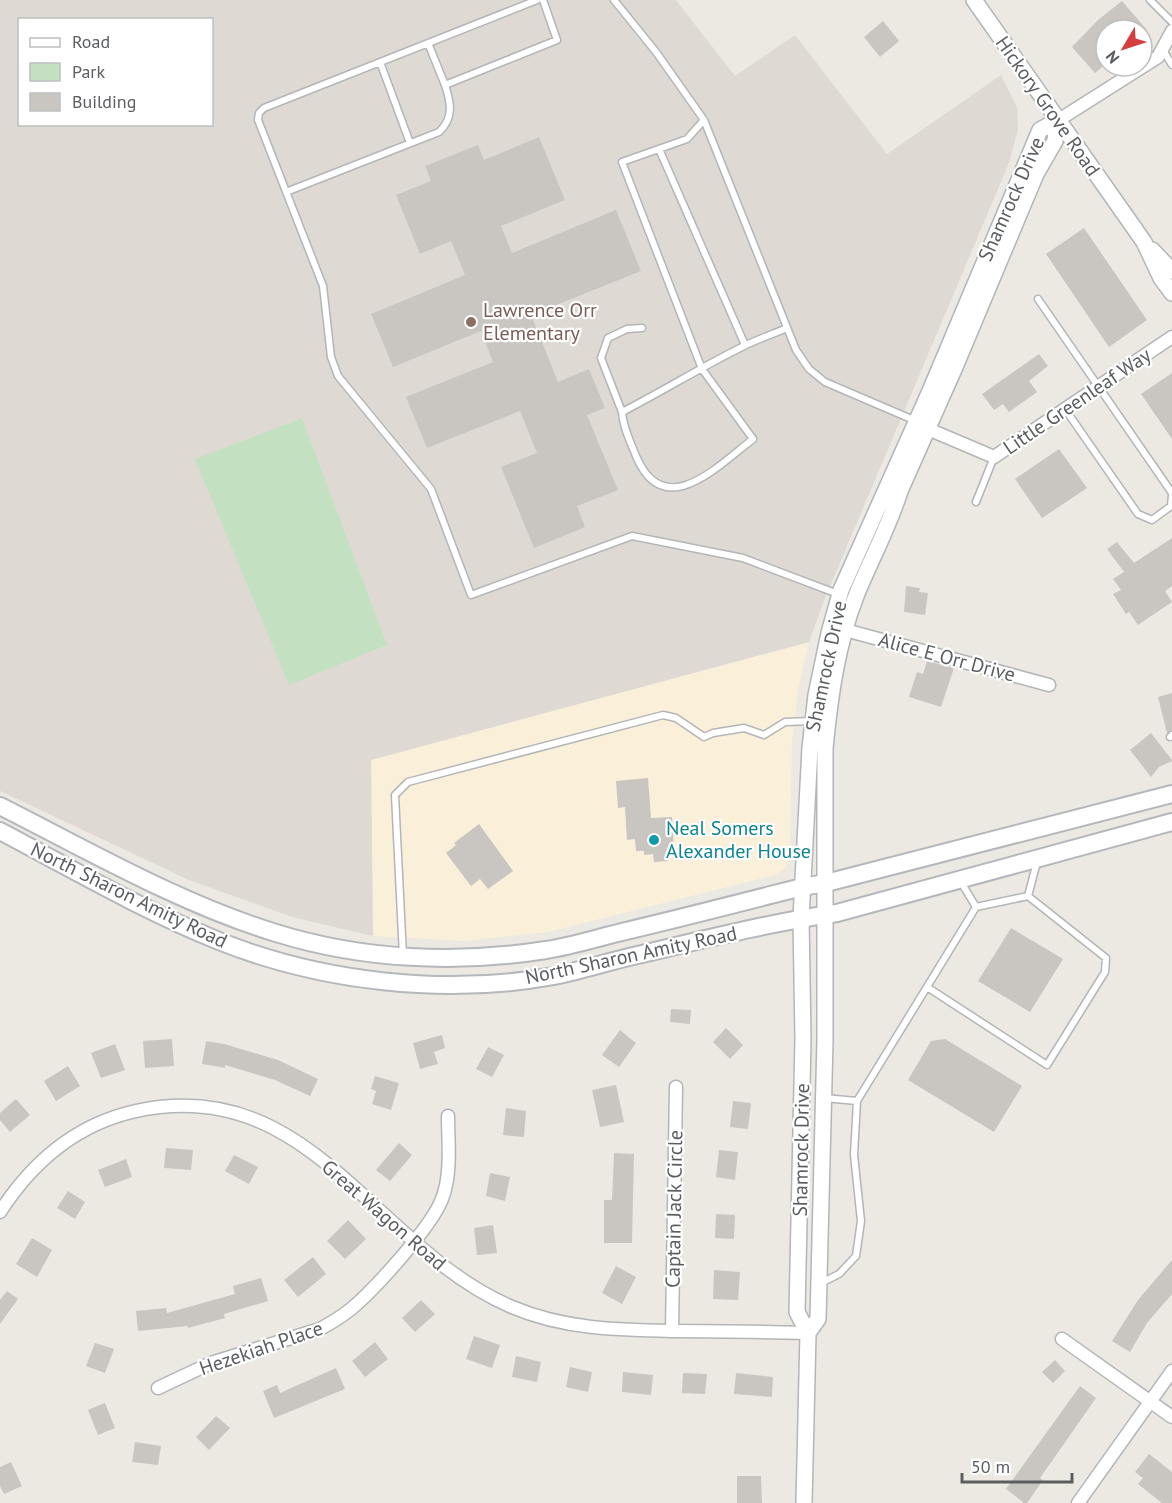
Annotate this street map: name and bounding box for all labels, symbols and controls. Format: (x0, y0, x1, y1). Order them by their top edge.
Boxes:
legend (18, 18, 213, 126)
north arrow (1094, 18, 1154, 78)
text: Road (72, 30, 110, 53)
street label: Hickory Grove Road (990, 31, 1106, 181)
text: N (1101, 47, 1123, 68)
text: Park (72, 60, 105, 83)
text: Building (72, 90, 136, 113)
street label: Shamrock Drive (972, 133, 1050, 265)
place label: Lawrence Orr Elementary (483, 297, 597, 346)
marker: Lawrence Orr Elementary (464, 315, 478, 329)
street label: Little Greenleaf Way (998, 341, 1157, 460)
street label: Shamrock Drive (799, 598, 853, 734)
street label: Alice E Orr Drive (876, 626, 1018, 688)
place label: Neal Somers Alexander House (666, 815, 811, 864)
marker: Neal Somers Alexander House (647, 833, 661, 847)
street label: North Sharon Amity Road (26, 836, 232, 954)
street label: North Sharon Amity Road (523, 920, 739, 990)
street label: Shamrock Drive (787, 1083, 815, 1217)
street label: Captain Jack Circle (660, 1130, 688, 1288)
street label: Great Wagon Road (316, 1154, 452, 1276)
street label: Hezekiah Place (196, 1315, 326, 1381)
scale bar (962, 1446, 1072, 1484)
text: 50 m (971, 1455, 1010, 1478)

